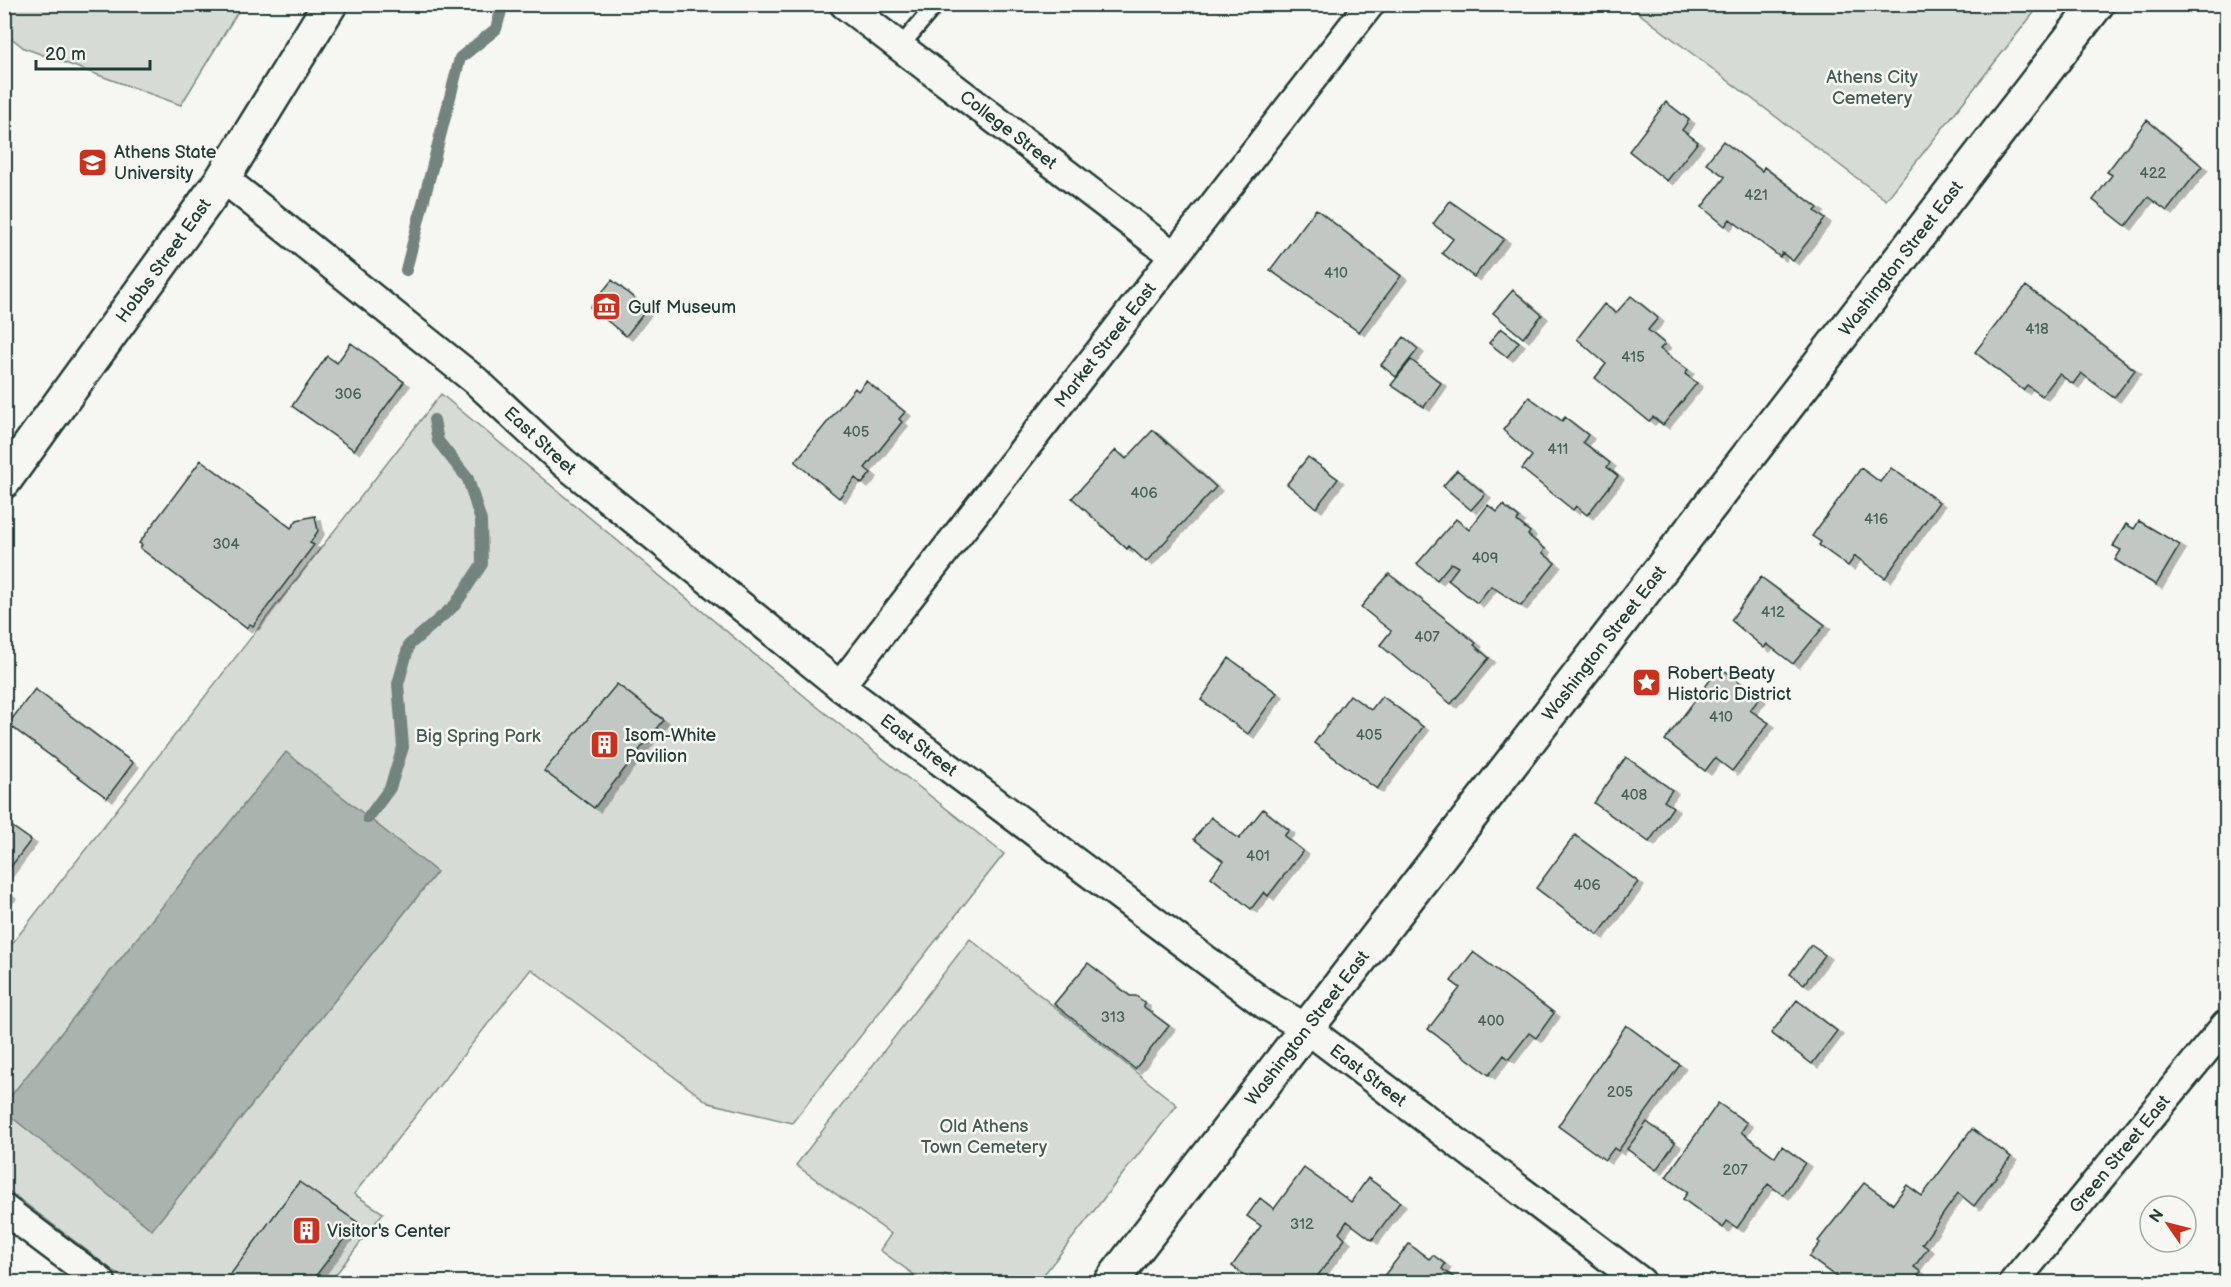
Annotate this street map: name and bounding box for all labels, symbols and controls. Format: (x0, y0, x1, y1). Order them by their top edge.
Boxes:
scale bar (36, 33, 150, 71)
text: 20 m (45, 44, 86, 65)
park label: Athens City Cemetery (1826, 67, 1919, 109)
street label: College Street (956, 86, 1062, 174)
place label: Athens State University (114, 142, 217, 184)
school or university icon: Athens State University (77, 146, 109, 178)
house number: 422 (2140, 164, 2167, 183)
street label: Washington Street East (1834, 176, 1967, 340)
house number: 421 (1744, 186, 1768, 205)
street label: Hobbs Street East (111, 194, 215, 327)
house number: 410 (1324, 264, 1348, 283)
street label: Market Street East (1050, 278, 1160, 411)
museum icon: Gulf Museum (591, 291, 623, 323)
place label: Gulf Museum (628, 297, 736, 318)
house number: 418 (2025, 320, 2049, 339)
house number: 415 (1621, 348, 1645, 367)
house number: 306 (334, 385, 362, 404)
street label: East Street (500, 402, 581, 479)
house number: 405 (843, 423, 869, 442)
house number: 411 (1548, 440, 1568, 459)
house number: 406 (1130, 484, 1158, 503)
house number: 416 (1864, 510, 1888, 529)
house number: 304 (212, 535, 240, 554)
house number: 409 (1472, 549, 1498, 568)
street label: Washington Street East (1538, 561, 1671, 725)
house number: 412 (1761, 603, 1785, 622)
house number: 407 (1414, 628, 1440, 647)
place label: Robert Beaty Historic District (1667, 663, 1792, 705)
place icon: Robert Beaty Historic District (1630, 667, 1662, 699)
house number: 410 (1709, 708, 1733, 727)
street label: East Street (876, 710, 962, 781)
place label: Isom-White Pavilion (625, 725, 717, 767)
park label: Big Spring Park (416, 726, 541, 747)
house number: 405 (1356, 726, 1382, 745)
building icon: Isom-White Pavilion (588, 729, 620, 761)
house number: 408 (1621, 786, 1648, 805)
house number: 401 (1246, 847, 1270, 866)
house number: 406 (1573, 876, 1601, 895)
street label: Washington Street East (1241, 946, 1374, 1109)
house number: 313 (1101, 1008, 1125, 1027)
house number: 400 (1478, 1012, 1505, 1031)
street label: East Street (1326, 1040, 1411, 1111)
house number: 205 (1607, 1083, 1633, 1102)
street label: Green Street East (2065, 1090, 2175, 1217)
park label: Old Athens Town Cemetery (921, 1116, 1048, 1158)
house number: 207 (1722, 1161, 1748, 1180)
north arrow (2138, 1194, 2198, 1254)
text: N (2146, 1206, 2168, 1227)
building icon: Visitor's Center (290, 1215, 322, 1247)
house number: 312 (1290, 1215, 1314, 1234)
place label: Visitor's Center (327, 1221, 451, 1242)

